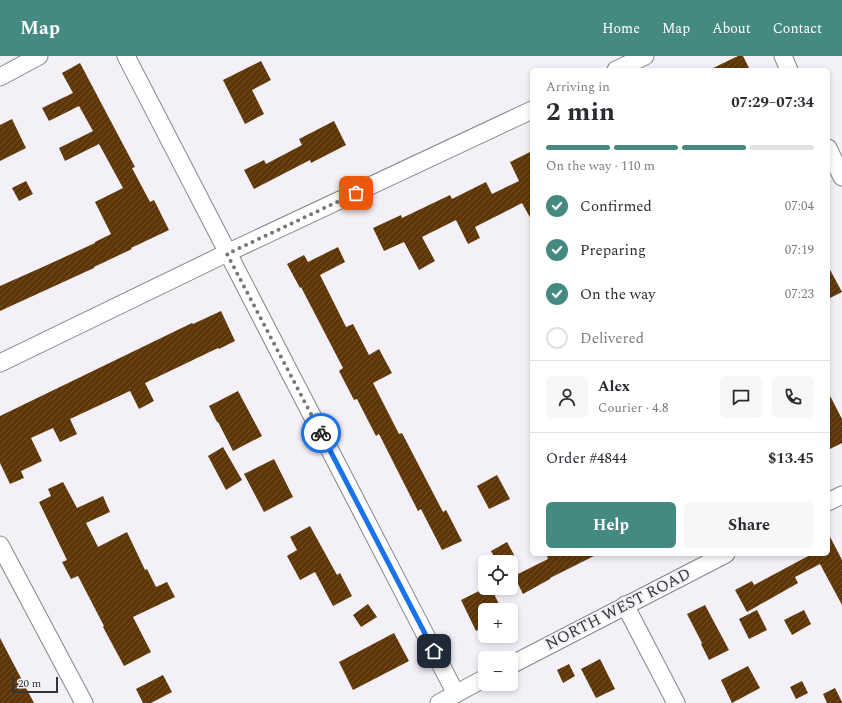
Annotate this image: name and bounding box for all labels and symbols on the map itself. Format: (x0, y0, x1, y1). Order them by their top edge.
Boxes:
pin (339, 176, 373, 210)
courier (301, 413, 341, 453)
street label: NORTH WEST ROAD (541, 562, 695, 656)
pin (417, 634, 451, 668)
scale bar (12, 675, 58, 694)

